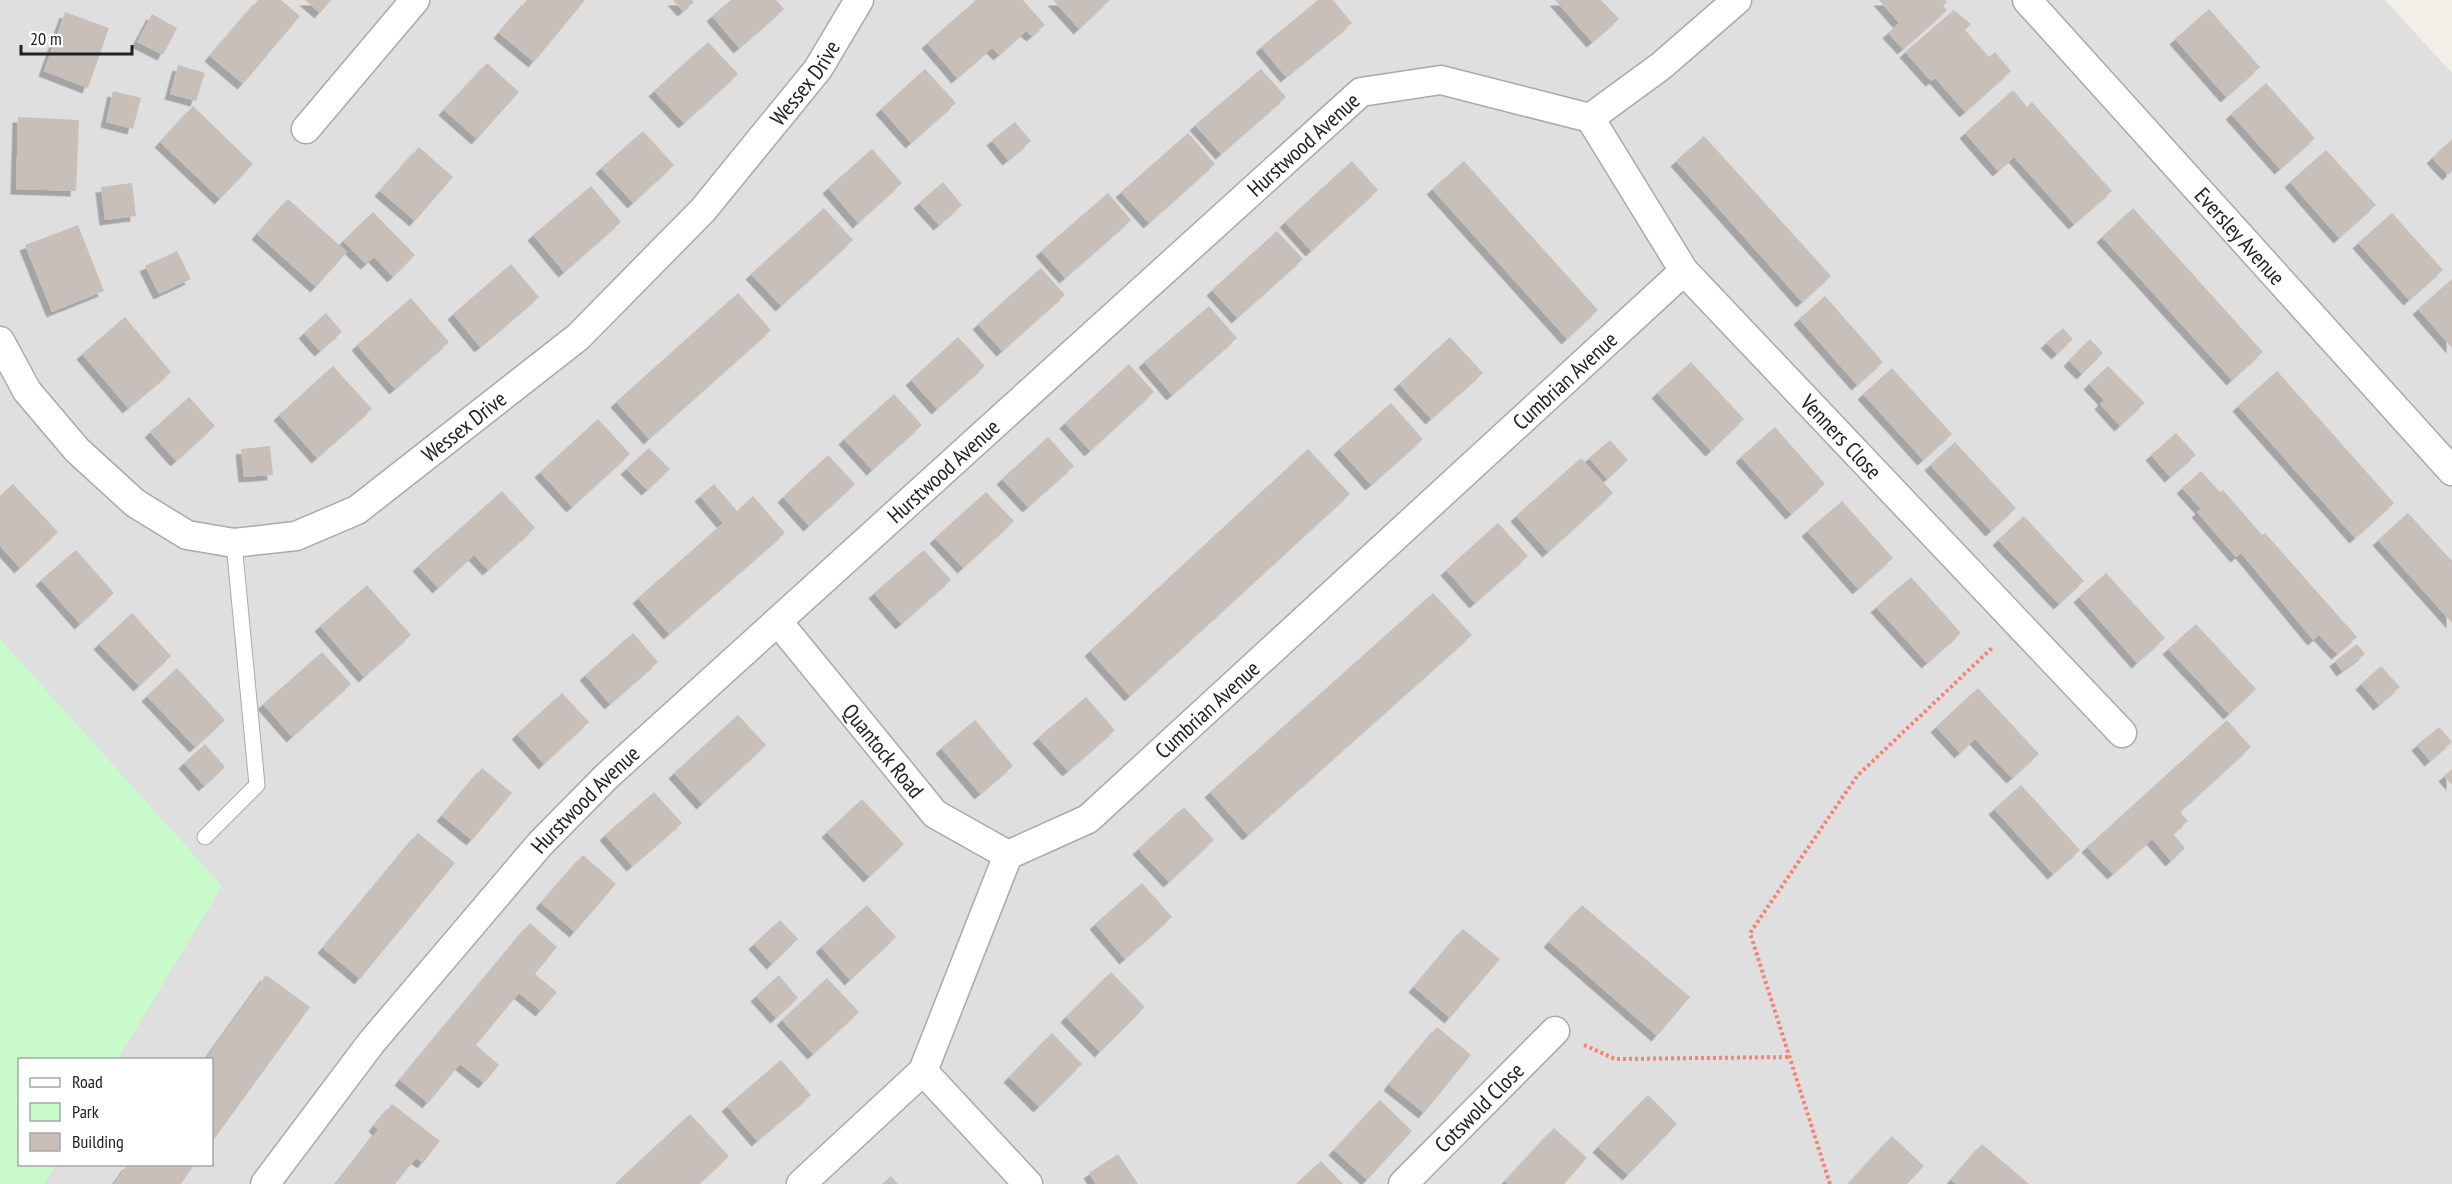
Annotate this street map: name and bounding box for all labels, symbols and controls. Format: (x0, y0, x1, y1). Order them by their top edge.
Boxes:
scale bar (21, 18, 132, 56)
text: 20 m (30, 27, 62, 50)
street label: Wessex Drive (764, 35, 846, 131)
street label: Hurstwood Avenue (1241, 86, 1365, 202)
street label: Eversley Avenue (2189, 181, 2291, 291)
street label: Cumbrian Avenue (1507, 325, 1623, 436)
street label: Wessex Drive (416, 384, 512, 468)
street label: Venners Close (1794, 388, 1888, 485)
street label: Hurstwood Avenue (881, 413, 1005, 529)
street label: Cumbrian Avenue (1149, 654, 1265, 765)
street label: Quantock Road (837, 698, 930, 804)
street label: Hurstwood Avenue (524, 739, 645, 859)
street label: Cotswold Close (1429, 1057, 1530, 1158)
legend (18, 1058, 213, 1166)
text: Road (72, 1070, 103, 1093)
text: Park (72, 1100, 99, 1123)
text: Building (72, 1130, 124, 1153)

